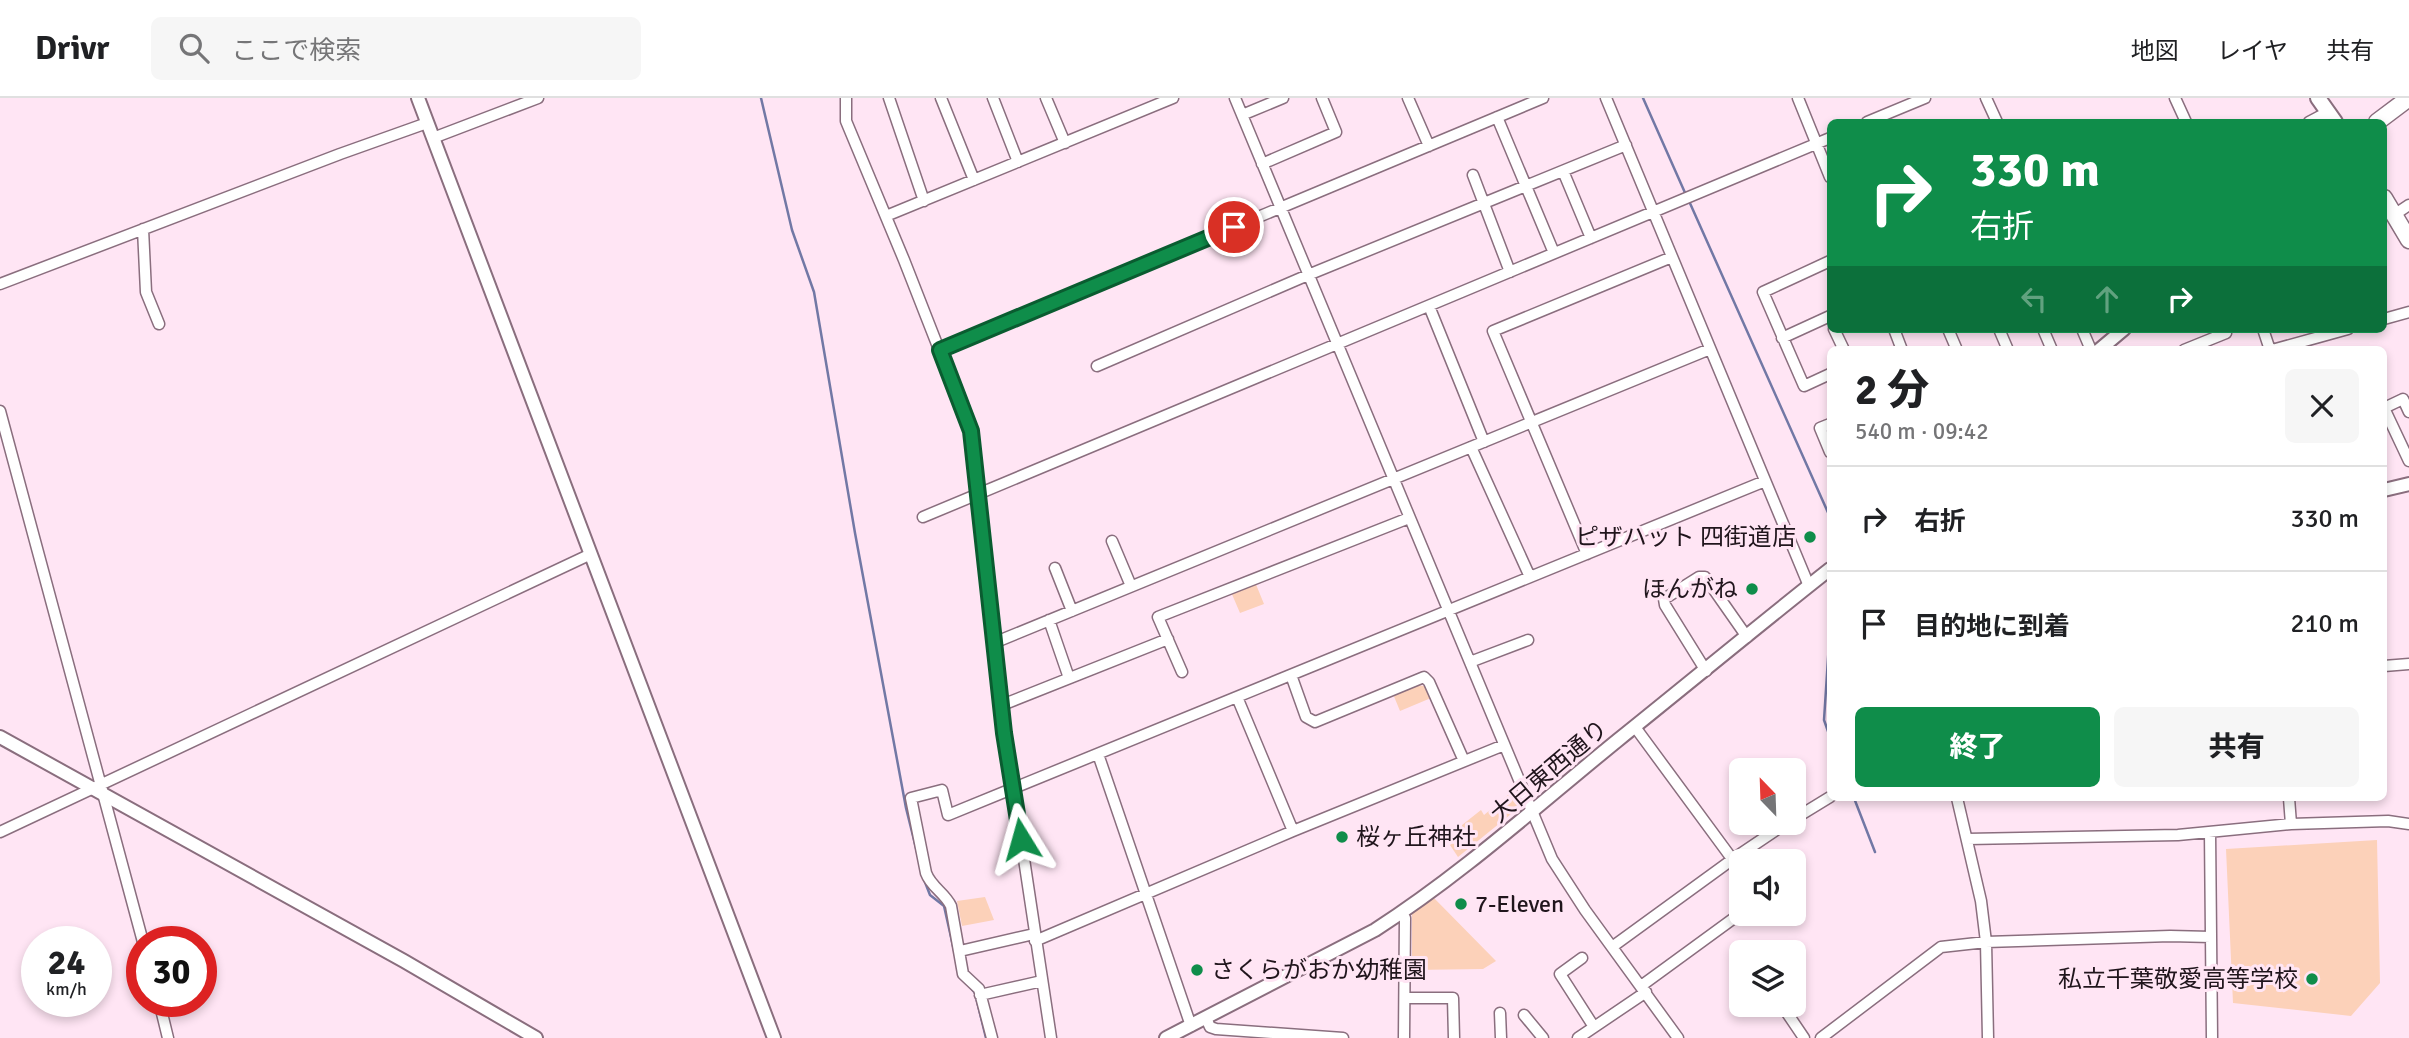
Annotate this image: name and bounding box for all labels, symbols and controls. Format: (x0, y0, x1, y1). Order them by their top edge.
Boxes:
search box (151, 17, 641, 80)
text: Drivr (35, 28, 109, 69)
icon: search (175, 29, 213, 67)
text: ここで検索 (231, 35, 361, 67)
text: 地図 (2131, 36, 2179, 66)
text: レイヤ (2217, 36, 2288, 66)
text: 共有 (2326, 36, 2374, 66)
text: 330 m (1970, 140, 2100, 200)
icon: right (1855, 147, 1946, 238)
pin (1204, 197, 1264, 257)
text: 右折 (1970, 207, 2034, 246)
icon: arrive (1215, 208, 1253, 246)
icon: left (2015, 280, 2053, 318)
icon: ahead (2088, 280, 2126, 318)
icon: right (2161, 280, 2199, 318)
text: 2 分 (1855, 365, 1929, 416)
button: close (2285, 369, 2359, 443)
text: 540 m · 09:42 (1855, 417, 1989, 446)
icon: right (1855, 500, 1893, 538)
text: 330 m (2290, 503, 2359, 535)
text: 右折 (1914, 506, 1966, 538)
place label: ピザハット 四街道店 (1575, 522, 1796, 552)
marker: ピザハット 四街道店 (1802, 529, 1818, 545)
place label: ほんがね (1642, 574, 1738, 604)
marker: ほんがね (1744, 581, 1760, 597)
icon: arrive (1855, 605, 1893, 643)
text: 210 m (2290, 608, 2359, 640)
text: 目的地に到着 (1914, 611, 2070, 643)
button: 終了 (1855, 707, 2100, 787)
button: 共有 (2114, 707, 2359, 787)
street label: 大日東西通り (1484, 713, 1614, 829)
north arrow (1729, 758, 1806, 835)
map controls (1729, 758, 1806, 1017)
position arrow (984, 802, 1058, 876)
place label: 桜ヶ丘神社 (1356, 822, 1476, 852)
marker: 桜ヶ丘神社 (1334, 829, 1350, 845)
button: sound (1729, 849, 1806, 926)
place label: 7-Eleven (1475, 889, 1564, 919)
marker: 7-Eleven (1453, 896, 1469, 912)
speed limit sign: 30 (126, 926, 217, 1017)
button: layers (1729, 940, 1806, 1017)
text: 24 (48, 941, 85, 984)
place label: さくらがおか幼稚園 (1211, 955, 1427, 985)
marker: さくらがおか幼稚園 (1189, 962, 1205, 978)
place label: 私立千葉敬愛高等学校 (2058, 964, 2298, 994)
marker: 私立千葉敬愛高等学校 (2304, 971, 2320, 987)
text: km/h (46, 978, 87, 1000)

